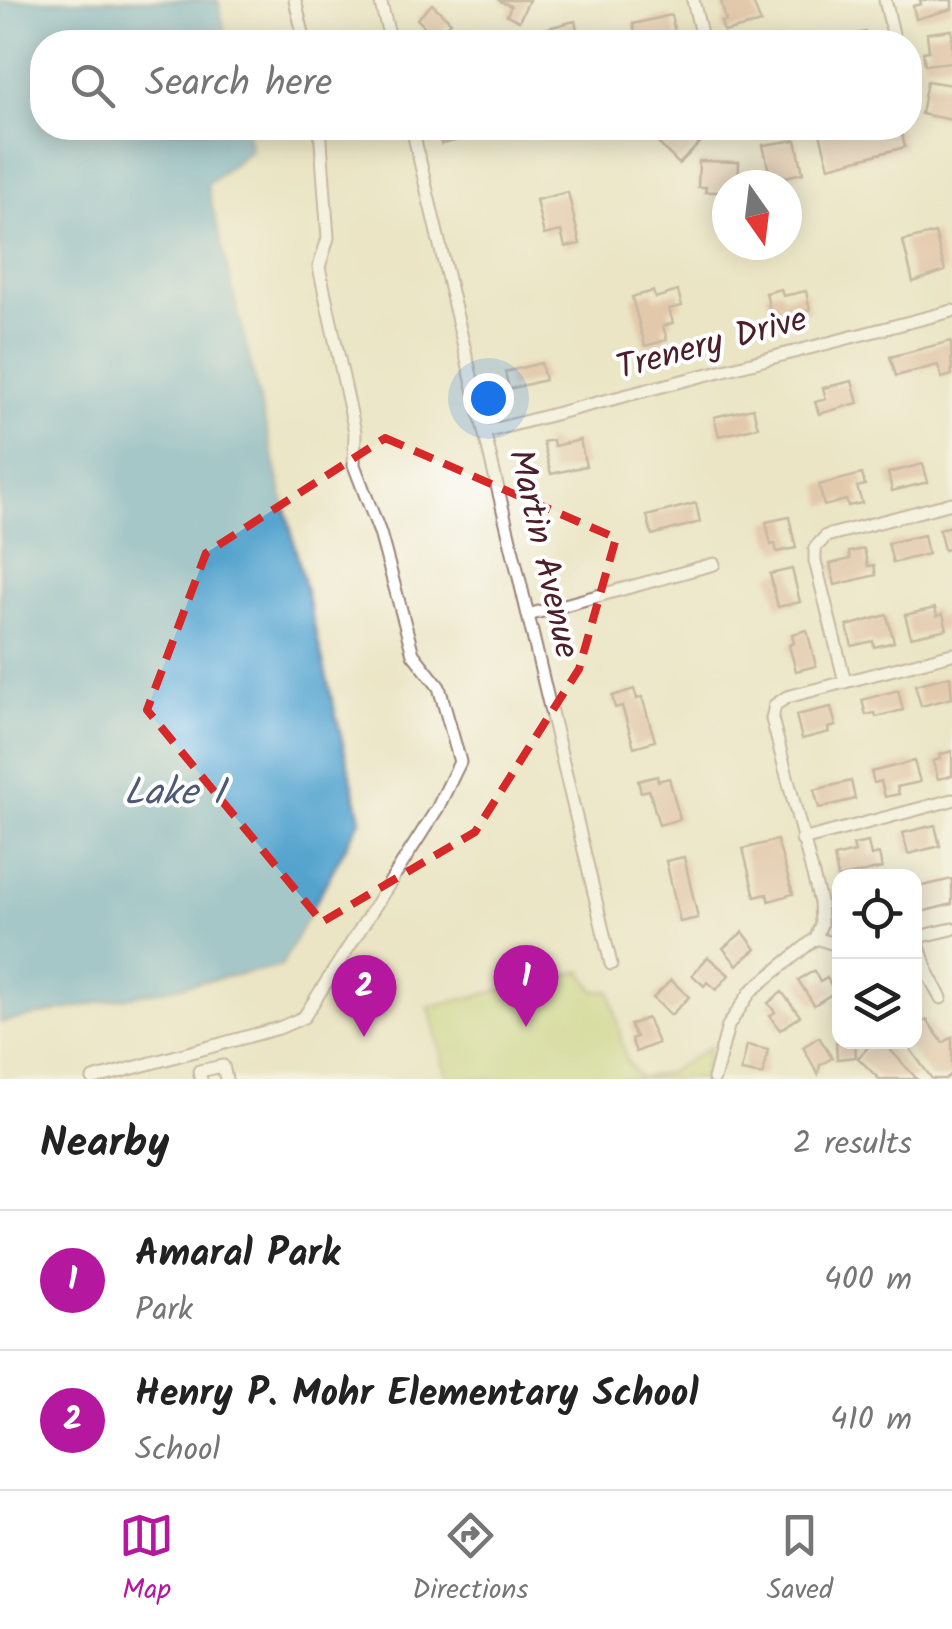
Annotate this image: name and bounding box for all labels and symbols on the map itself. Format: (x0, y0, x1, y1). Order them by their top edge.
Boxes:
north arrow (712, 170, 802, 260)
street label: Trenery Drive (610, 293, 814, 397)
your location (463, 373, 514, 424)
street label: Martin Avenue (491, 444, 593, 664)
water label: Lake I (124, 764, 229, 824)
pin: 1 (494, 944, 558, 1027)
pin: 2 (332, 954, 396, 1037)

